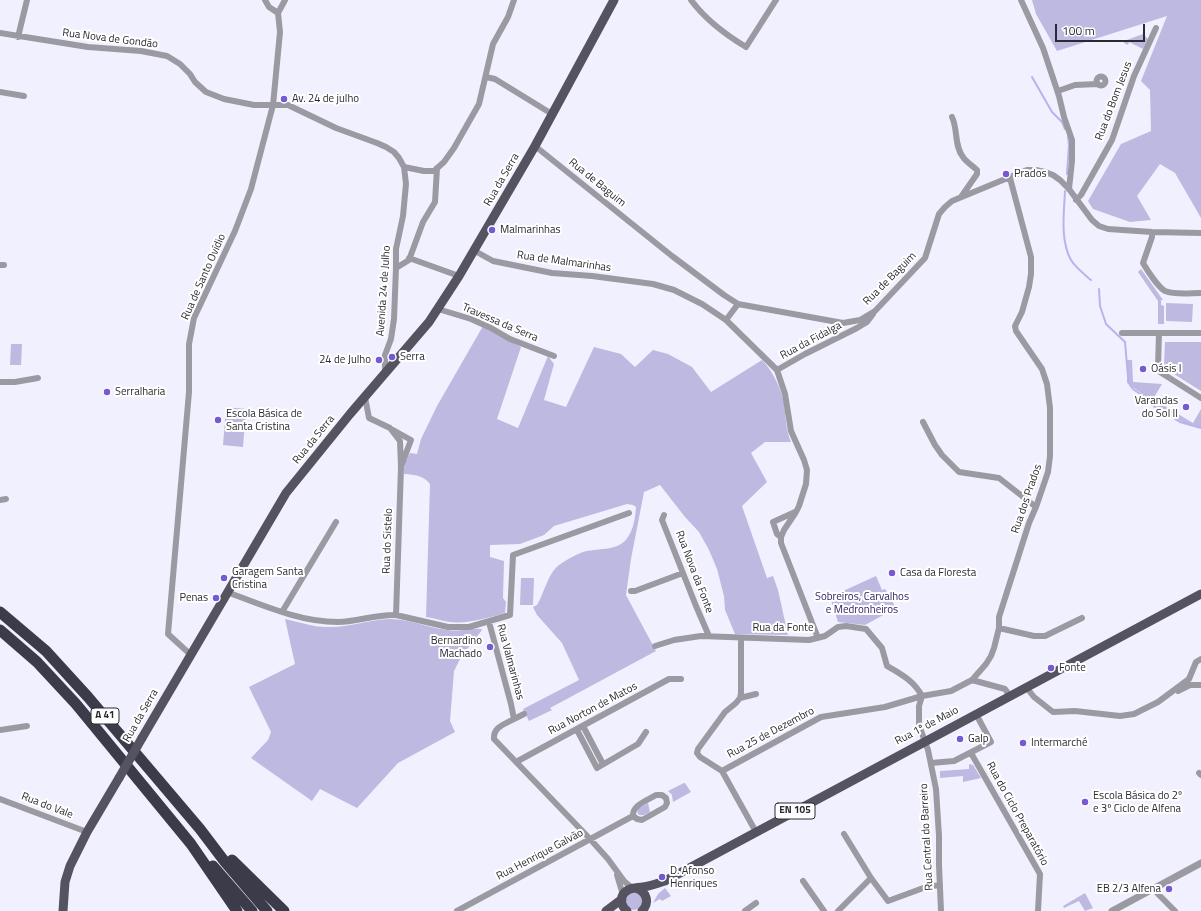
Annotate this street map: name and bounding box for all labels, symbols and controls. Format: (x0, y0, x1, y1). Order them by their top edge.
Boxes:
scale bar (1057, 16, 1147, 42)
text: 100 m (1062, 21, 1095, 40)
street label: Rua Nova de Gondão (61, 27, 159, 51)
street label: Rua do Bom Jesus (1093, 60, 1135, 142)
place label: Av. 24 de julho (292, 92, 359, 106)
marker: Av. 24 de julho (279, 94, 289, 104)
street label: Rua da Serra (482, 151, 522, 209)
street label: Rua de Baguim (566, 156, 628, 210)
place label: Prados (1014, 167, 1047, 181)
marker: Prados (1001, 169, 1011, 179)
place label: Malmarinhas (500, 223, 561, 237)
marker: Malmarinhas (487, 225, 497, 235)
street label: Rua de Santo Ovídio (179, 232, 229, 322)
street label: Avenida 24 de Julho (374, 245, 394, 337)
street label: Rua de Malmarinhas (516, 249, 612, 275)
street label: Rua de Baguim (861, 250, 919, 308)
street label: Travessa da Serra (460, 301, 540, 345)
street label: Rua da Fidalga (778, 319, 844, 363)
place label: Serra (400, 350, 425, 364)
marker: Serra (387, 352, 397, 362)
place label: 24 de Julho (319, 353, 371, 367)
marker: 24 de Julho (374, 355, 384, 365)
place label: Oásis I (1151, 362, 1182, 376)
marker: Oásis I (1138, 364, 1148, 374)
place label: Serralharia (115, 385, 165, 399)
marker: Serralharia (102, 387, 112, 397)
place label: Varandas do Sol II (1135, 394, 1178, 420)
marker: Varandas do Sol II (1181, 402, 1191, 412)
place label: Escola Básica de Santa Cristina (226, 407, 302, 433)
street label: Rua da Serra (290, 413, 338, 467)
marker: Escola Básica de Santa Cristina (213, 415, 223, 425)
street label: Rua dos Prados (1009, 463, 1045, 535)
street label: Rua do Sistelo (380, 508, 396, 574)
street label: Rua Nova da Fonte (672, 529, 716, 615)
place label: Garagem Santa Cristina (232, 565, 303, 591)
place label: Casa da Floresta (900, 566, 976, 580)
marker: Casa da Floresta (887, 568, 897, 578)
marker: Garagem Santa Cristina (219, 573, 229, 583)
park label: Sobreiros, Carvalhos e Medronheiros (815, 590, 909, 616)
place label: Penas (179, 591, 208, 605)
marker: Penas (211, 593, 221, 603)
street label: Rua da Fonte (753, 621, 813, 635)
street label: Rua Valmarinhas (494, 623, 526, 701)
place label: Bernardino Machado (431, 634, 482, 660)
marker: Bernardino Machado (485, 642, 495, 652)
place label: Fonte (1059, 661, 1086, 675)
marker: Fonte (1046, 663, 1056, 673)
street label: Rua Norton de Matos (546, 680, 640, 738)
street label: Rua da Serra (121, 687, 161, 745)
street label: Rua 25 de Dezembro (725, 704, 817, 762)
street label: Rua 1º de Maio (893, 704, 961, 748)
road number: A 41 (91, 708, 119, 724)
place label: Galp (968, 732, 989, 746)
marker: Galp (955, 734, 965, 744)
place label: Intermarché (1031, 736, 1087, 750)
marker: Intermarché (1018, 738, 1028, 748)
street label: Rua do Ciclo Preparatório (983, 760, 1051, 868)
street label: Rua Central do Barreiro (918, 783, 936, 891)
place label: Escola Básica do 2º e 3º Ciclo de Alfena (1093, 789, 1182, 815)
street label: Rua do Vale (19, 790, 75, 822)
marker: Escola Básica do 2º e 3º Ciclo de Alfena (1080, 797, 1090, 807)
road number: EN 105 (775, 803, 815, 819)
street label: Rua Henrique Galvão (494, 827, 586, 883)
place label: D. Afonso Henriques (670, 864, 717, 890)
marker: D. Afonso Henriques (657, 872, 667, 882)
place label: EB 2/3 Alfena (1097, 882, 1161, 896)
marker: EB 2/3 Alfena (1164, 884, 1174, 894)

